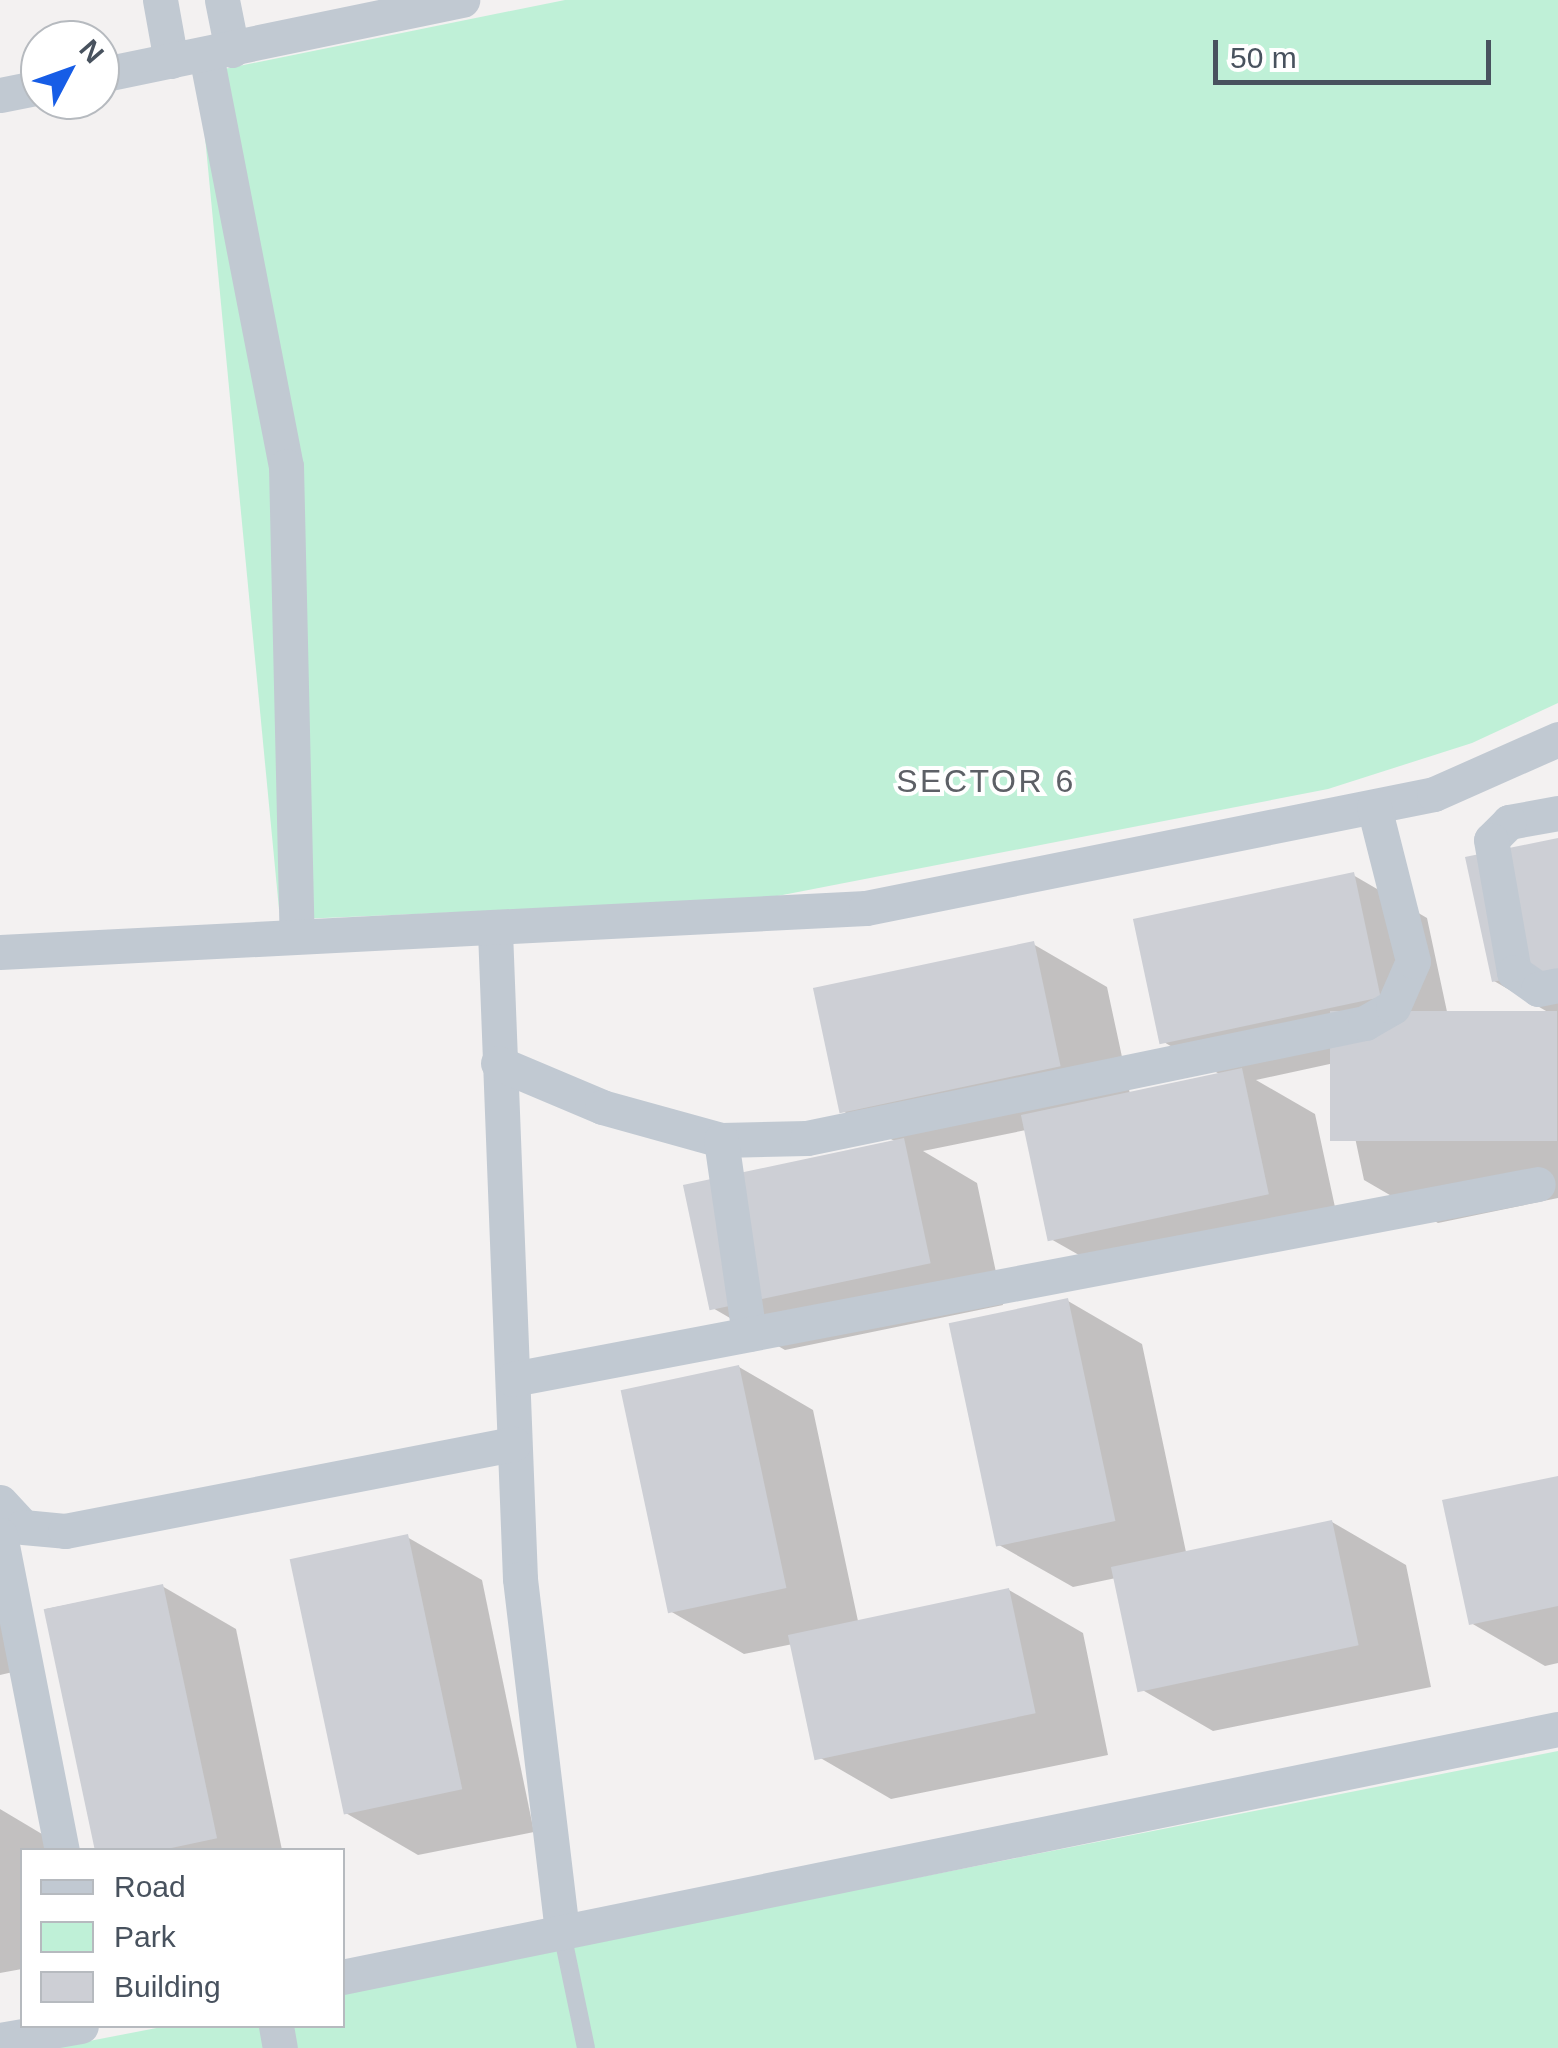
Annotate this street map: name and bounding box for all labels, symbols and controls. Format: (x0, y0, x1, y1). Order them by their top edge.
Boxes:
north arrow (20, 20, 120, 120)
scale bar (1218, 20, 1496, 82)
text: N (73, 33, 110, 69)
text: 50 m (1230, 41, 1297, 74)
district label: SECTOR 6 (896, 762, 1076, 800)
legend (20, 1848, 345, 2028)
text: Road (114, 1870, 186, 1903)
text: Park (114, 1920, 176, 1953)
text: Building (114, 1970, 221, 2003)

